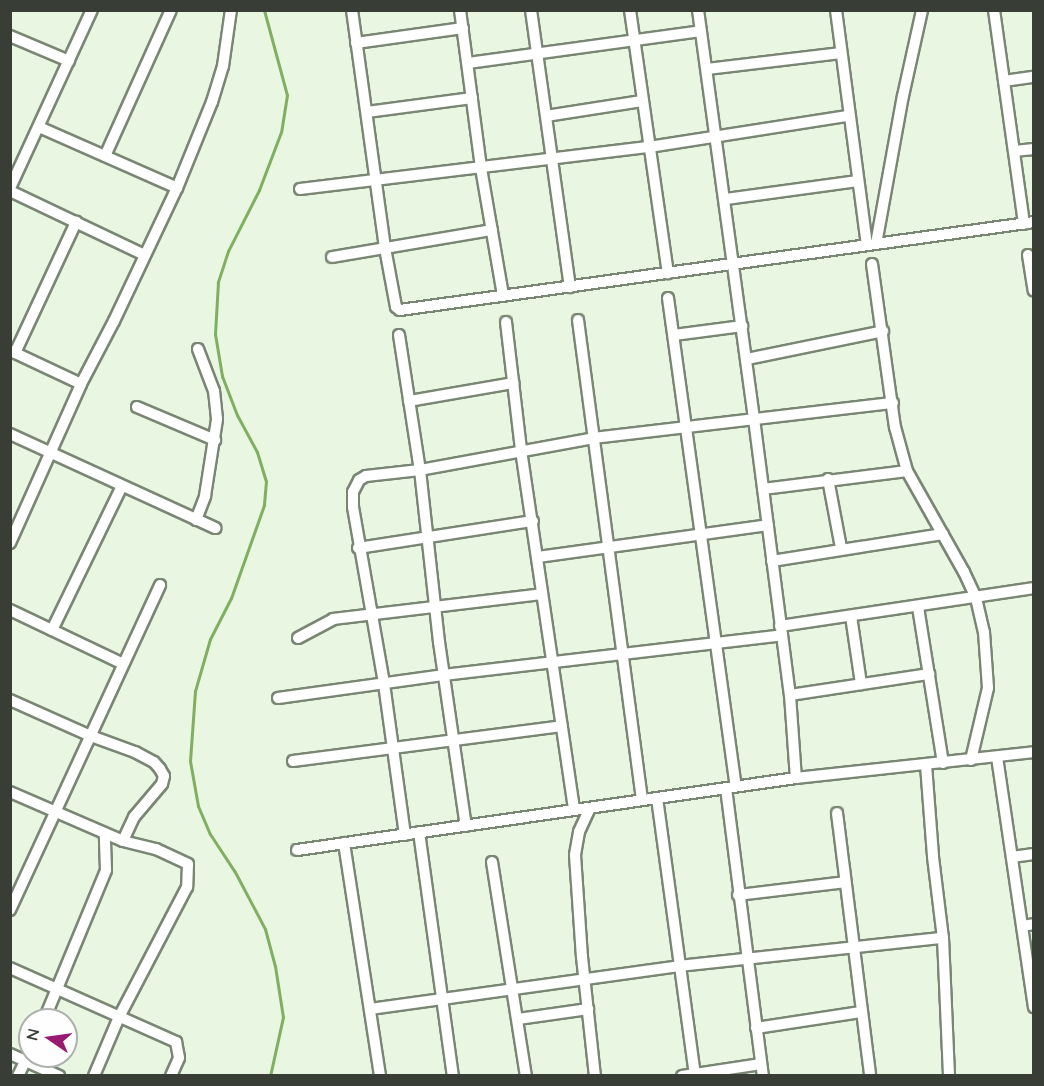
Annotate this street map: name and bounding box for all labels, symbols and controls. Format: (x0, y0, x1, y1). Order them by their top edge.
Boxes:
north arrow (18, 1008, 78, 1068)
text: N (21, 1026, 43, 1042)

